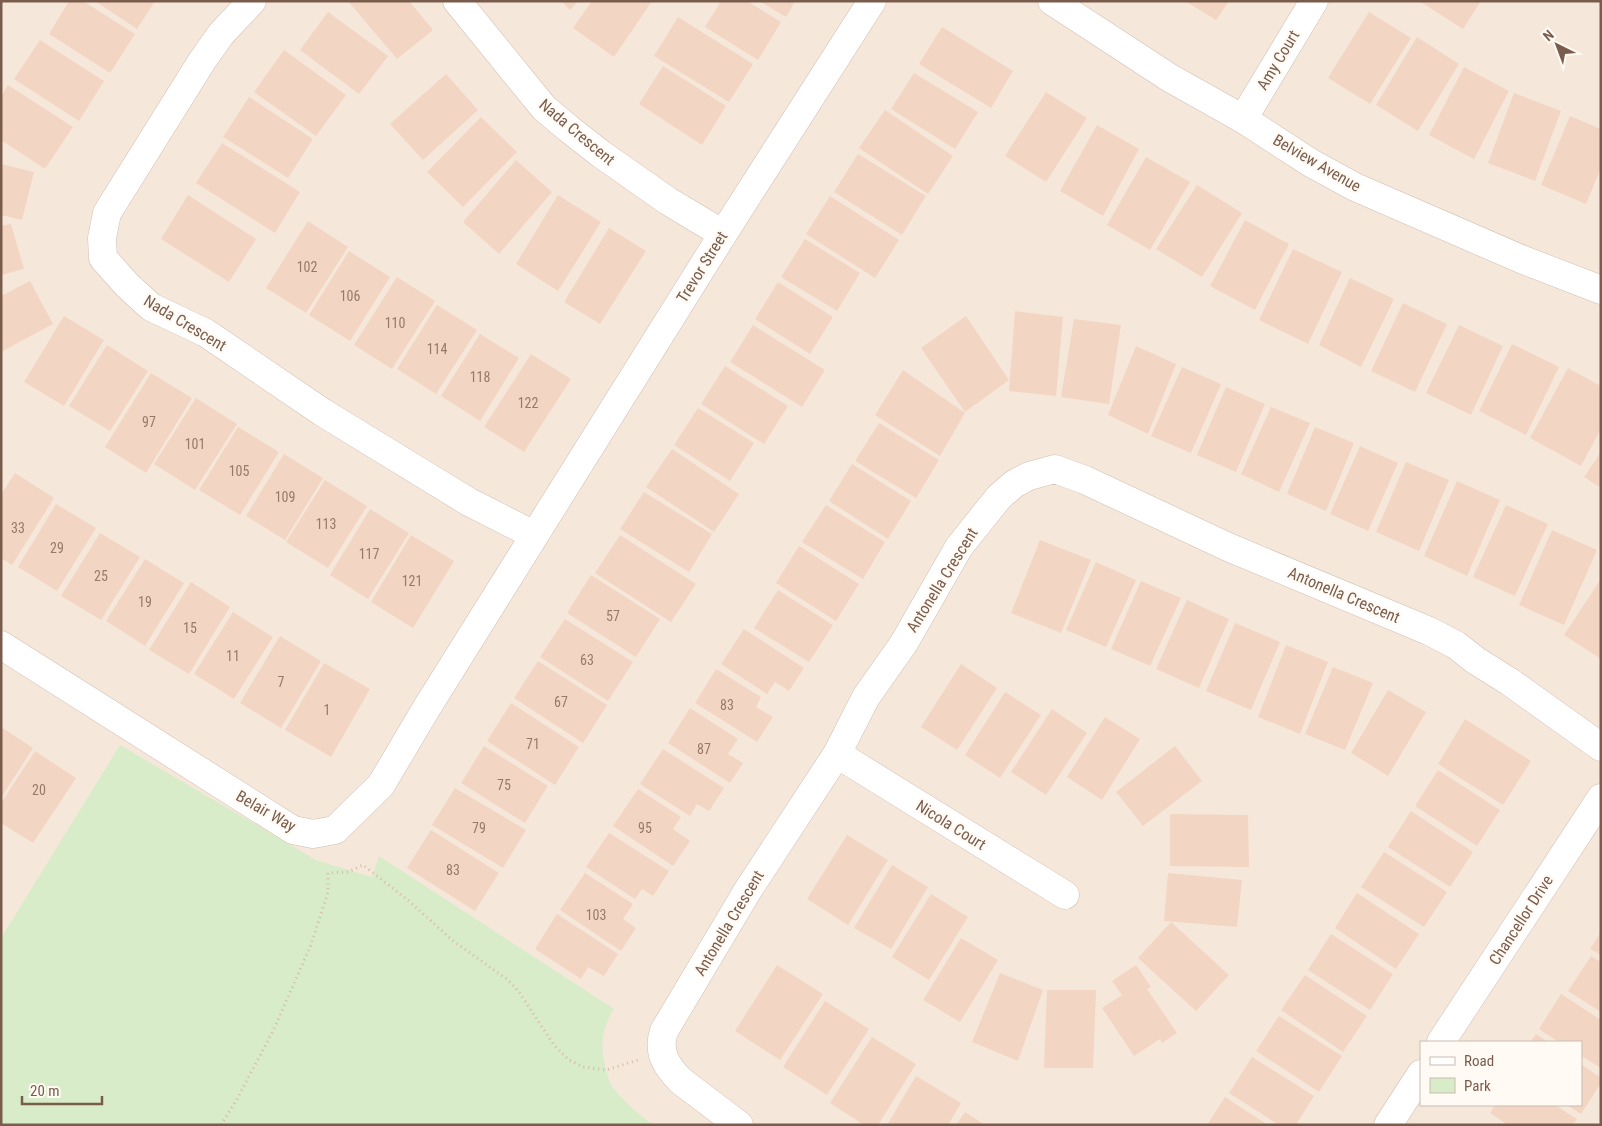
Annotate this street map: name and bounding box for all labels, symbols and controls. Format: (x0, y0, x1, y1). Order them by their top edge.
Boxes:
north arrow (1532, 20, 1582, 70)
street label: Amy Court (1253, 26, 1303, 93)
text: N (1540, 27, 1557, 44)
street label: Nada Crescent (535, 95, 619, 169)
street label: Belview Avenue (1270, 130, 1364, 196)
street label: Trevor Street (673, 228, 732, 306)
house number: 102 (297, 259, 317, 275)
house number: 106 (340, 288, 360, 304)
street label: Nada Crescent (140, 291, 230, 355)
house number: 110 (385, 315, 405, 331)
house number: 114 (427, 341, 447, 357)
house number: 118 (470, 369, 490, 385)
house number: 122 (518, 395, 538, 411)
house number: 97 (142, 414, 156, 430)
house number: 101 (185, 436, 205, 452)
house number: 105 (229, 463, 249, 479)
house number: 109 (275, 489, 295, 505)
house number: 113 (316, 516, 336, 532)
house number: 33 (11, 520, 25, 536)
street label: Antonella Crescent (902, 524, 982, 636)
house number: 29 (50, 540, 64, 556)
house number: 117 (359, 546, 379, 562)
street label: Antonella Crescent (1285, 563, 1403, 627)
house number: 25 (94, 568, 108, 584)
house number: 121 (402, 573, 422, 589)
house number: 19 (138, 594, 152, 610)
house number: 57 (606, 608, 620, 624)
house number: 15 (183, 620, 197, 636)
house number: 11 (226, 648, 240, 664)
house number: 63 (580, 652, 594, 668)
house number: 7 (278, 674, 285, 690)
house number: 67 (554, 694, 568, 710)
house number: 83 (720, 697, 734, 713)
house number: 1 (324, 702, 330, 718)
house number: 71 (526, 736, 540, 752)
house number: 87 (697, 741, 711, 757)
house number: 75 (497, 777, 511, 793)
house number: 20 (32, 782, 46, 798)
street label: Belair Way (233, 786, 300, 836)
street label: Nicola Court (913, 796, 990, 854)
house number: 79 (472, 820, 486, 836)
house number: 95 (638, 820, 652, 836)
house number: 83 (446, 862, 460, 878)
street label: Antonella Crescent (690, 867, 768, 979)
street label: Chancellor Drive (1485, 872, 1557, 968)
house number: 103 (586, 907, 606, 923)
legend (1420, 1041, 1582, 1106)
text: Road (1464, 1052, 1494, 1070)
scale bar (22, 1074, 102, 1106)
text: Park (1464, 1077, 1491, 1095)
text: 20 m (30, 1082, 60, 1100)

